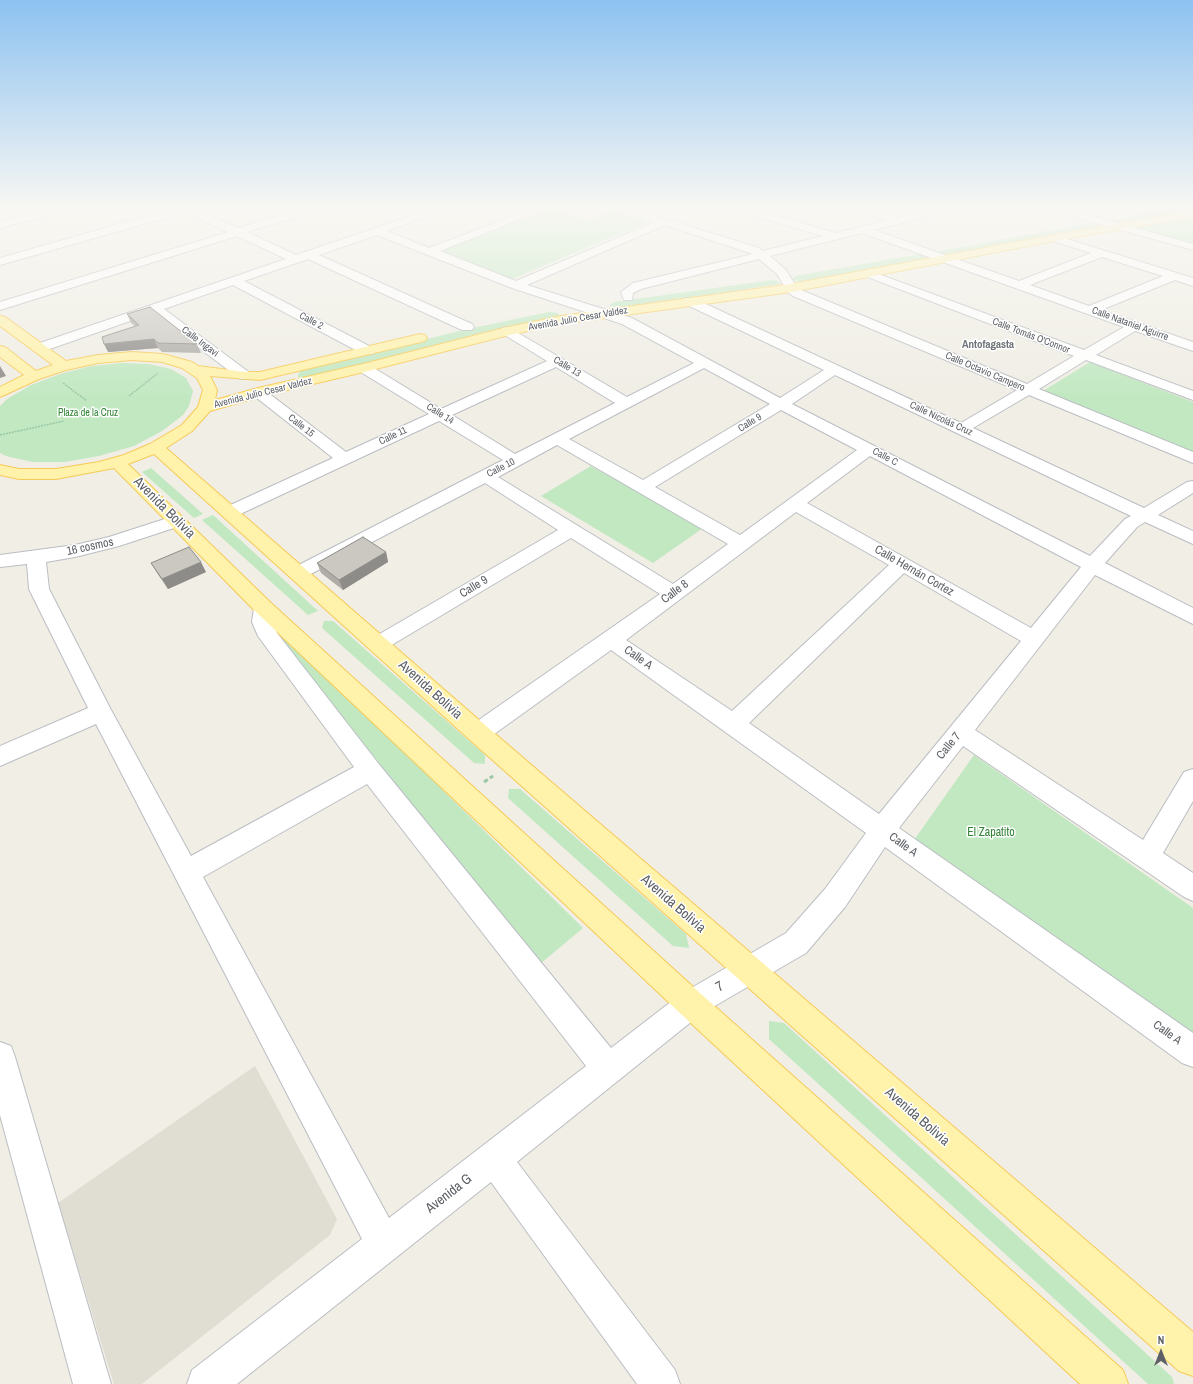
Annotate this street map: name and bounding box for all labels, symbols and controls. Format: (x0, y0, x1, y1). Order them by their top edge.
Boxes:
street label: Avenida Julio Cesar Valdez (527, 304, 629, 334)
street label: Calle Nataniel Aguirre (1090, 305, 1170, 343)
street label: Calle 2 (297, 310, 325, 332)
street label: Calle Tomás O'Connor (990, 316, 1072, 356)
street label: Calle Ingavi (179, 324, 221, 360)
district label: Antofagasta (962, 338, 1014, 352)
street label: Calle Octavio Campero (943, 350, 1027, 394)
street label: Calle 13 (551, 354, 583, 380)
street label: Avenida Julio Cesar Valdez (213, 375, 313, 411)
street label: Calle Nicolás Cruz (908, 399, 974, 439)
street label: Calle 14 (424, 401, 456, 427)
park label: Plaza de la Cruz (58, 407, 118, 419)
street label: Calle 9 (736, 411, 764, 435)
street label: Calle 15 (285, 412, 317, 440)
street label: Calle 11 (377, 424, 409, 448)
street label: Calle C (870, 445, 900, 469)
street label: Calle 10 (485, 456, 517, 480)
street label: Avenida Bolivia (130, 474, 198, 542)
street label: 16 cosmos (65, 535, 115, 559)
street label: Calle Hernán Cortez (872, 542, 956, 600)
street label: Calle 9 (457, 573, 491, 601)
street label: Calle 8 (658, 577, 692, 607)
street label: Calle A (621, 643, 655, 673)
street label: Avenida Bolivia (395, 657, 465, 723)
street label: Calle 7 (934, 730, 964, 762)
park label: El Zapatito (967, 826, 1015, 840)
street label: Calle A (886, 830, 920, 860)
street label: Avenida Bolivia (637, 871, 709, 937)
street label: 7 (713, 978, 727, 996)
street label: Calle A (1150, 1018, 1184, 1048)
street label: Avenida Bolivia (881, 1084, 953, 1150)
street label: Avenida G (423, 1171, 475, 1217)
north arrow (1141, 1332, 1181, 1372)
text: N (1158, 1333, 1164, 1347)

